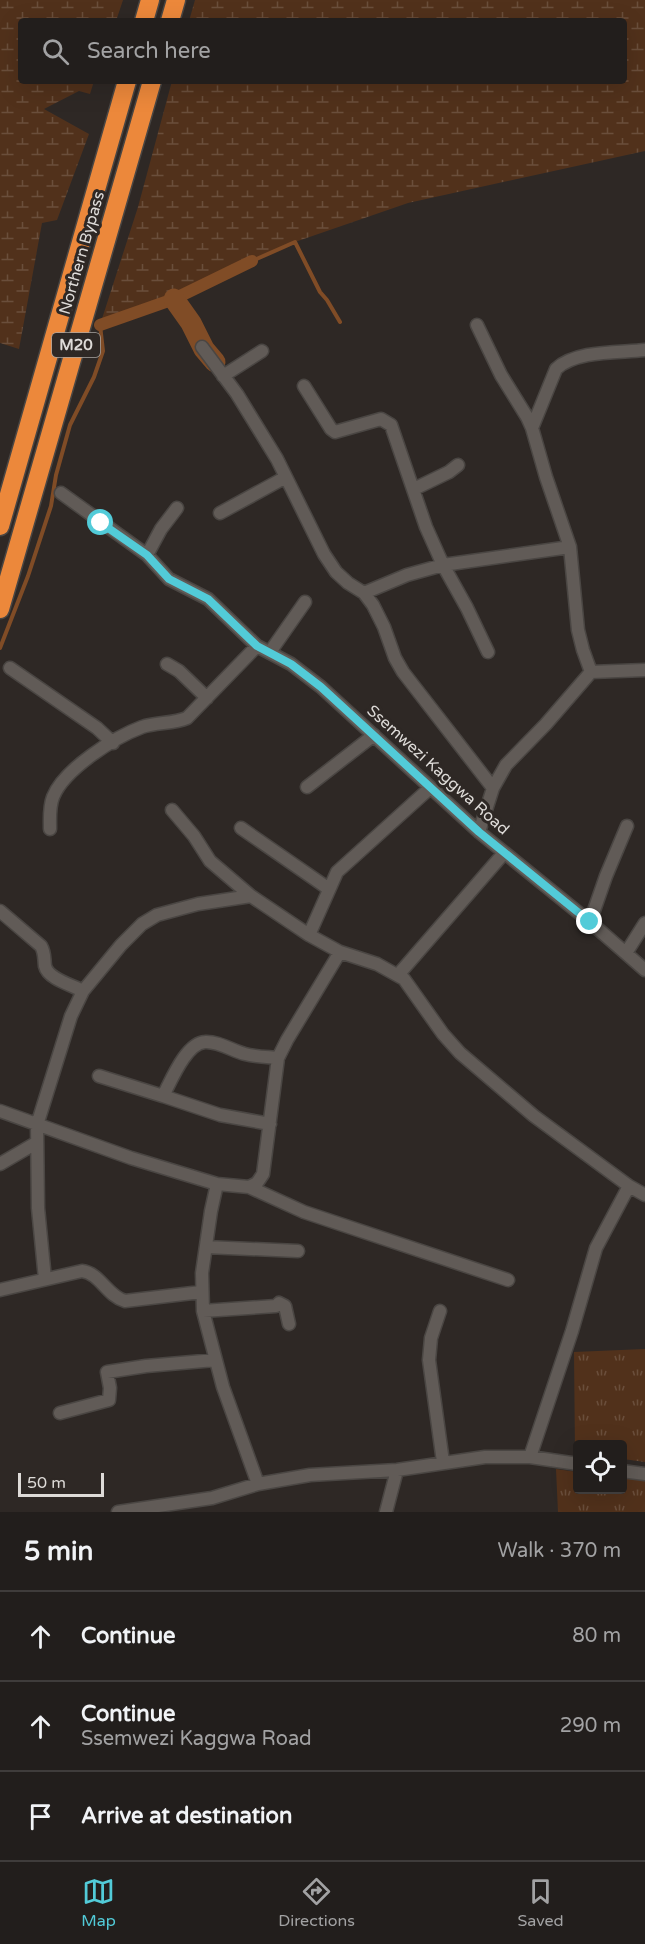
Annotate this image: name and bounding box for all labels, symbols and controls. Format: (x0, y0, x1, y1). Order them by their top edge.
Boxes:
search box (18, 18, 627, 84)
icon: search (39, 35, 72, 68)
text: Search here (87, 38, 211, 64)
street label: Northern Bypass (55, 189, 109, 317)
road number: M20 (52, 333, 100, 357)
route start (87, 509, 113, 535)
street label: Ssemwezi Kaggwa Road (363, 701, 513, 839)
route end (576, 908, 602, 934)
map controls (573, 1440, 627, 1494)
button: locate (573, 1440, 627, 1494)
scale bar (18, 1470, 104, 1498)
text: 50 m (27, 1473, 66, 1493)
text: 5 min (24, 1536, 93, 1567)
text: Walk · 370 m (498, 1539, 621, 1563)
icon: ahead (24, 1620, 57, 1653)
text: Continue (81, 1623, 176, 1649)
text: 80 m (572, 1624, 621, 1648)
text: Continue (81, 1701, 176, 1727)
icon: ahead (24, 1710, 57, 1743)
text: 290 m (560, 1714, 621, 1738)
text: Ssemwezi Kaggwa Road (81, 1727, 312, 1751)
icon: arrive (24, 1800, 57, 1833)
text: Arrive at destination (81, 1803, 292, 1829)
tab: Map (81, 1875, 116, 1931)
tab: Directions (278, 1875, 355, 1931)
tab: Saved (517, 1875, 564, 1931)

